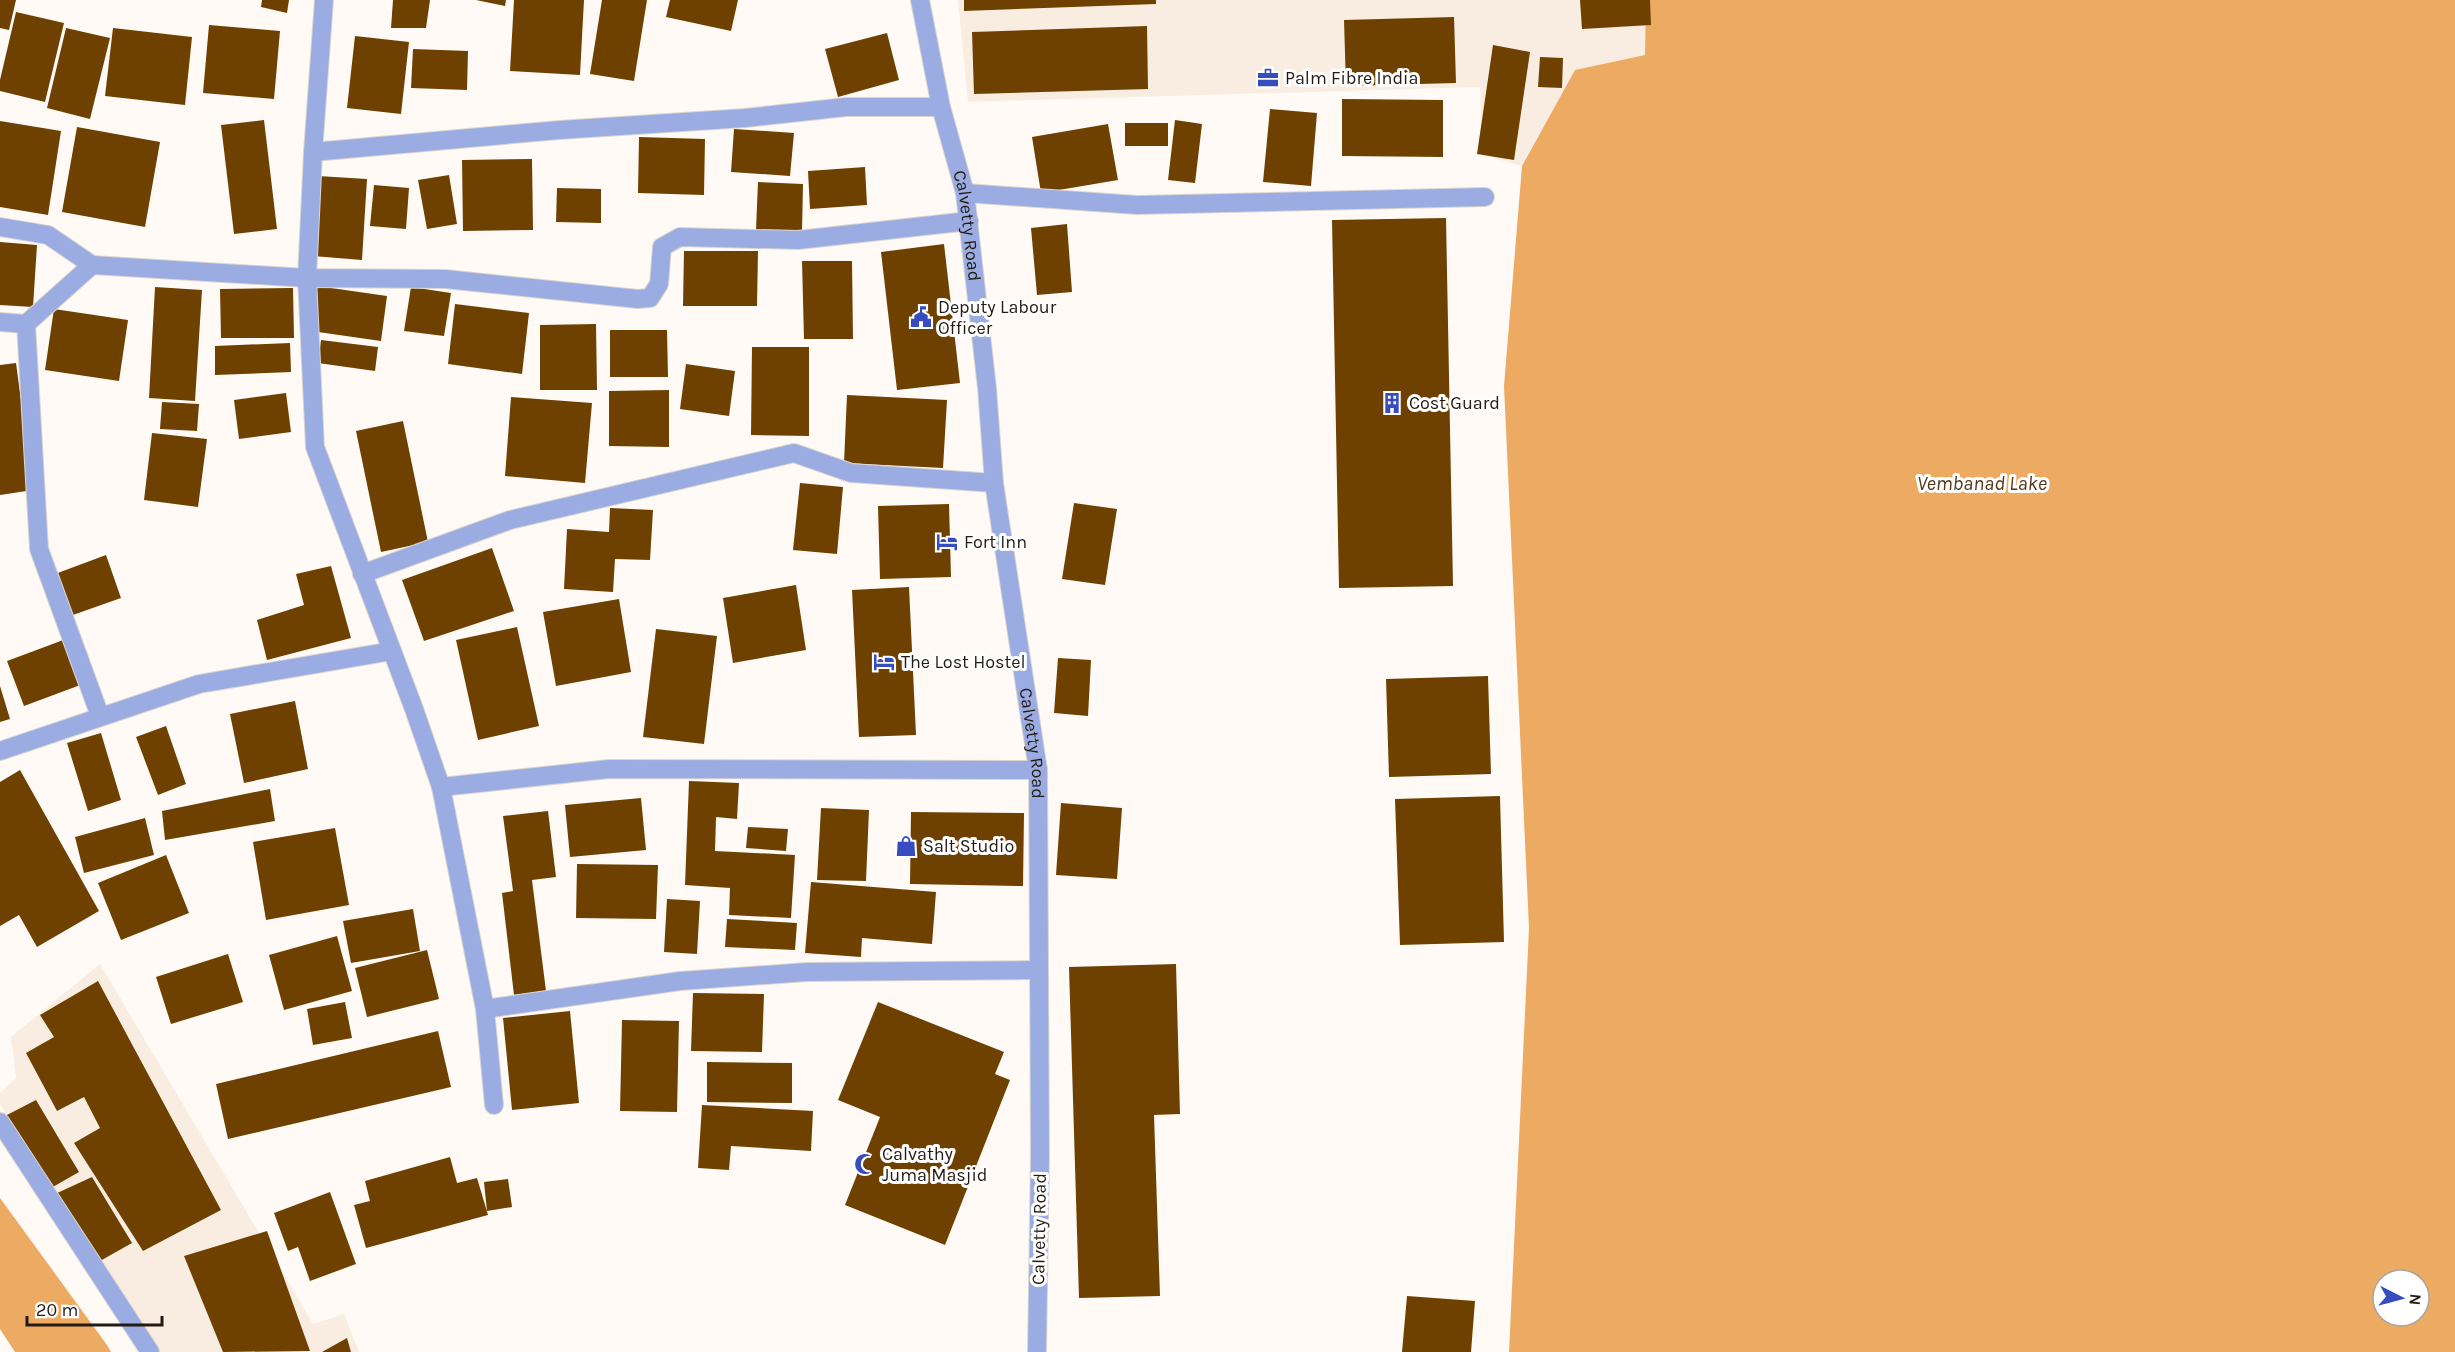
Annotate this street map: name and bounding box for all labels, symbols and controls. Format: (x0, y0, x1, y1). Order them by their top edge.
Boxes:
office icon: Palm Fibre India (1256, 66, 1280, 90)
place label: Palm Fibre India (1285, 67, 1418, 89)
street label: Calvetty Road (948, 168, 986, 282)
place label: Deputy Labour Officer (938, 296, 1057, 339)
public building icon: Deputy Labour Officer (909, 305, 933, 329)
building icon: Cost Guard (1380, 391, 1404, 415)
place label: Cost Guard (1409, 392, 1500, 414)
water label: Vembanad Lake (1917, 472, 2047, 495)
hotel icon: Fort Inn (935, 530, 959, 554)
place label: Fort Inn (964, 531, 1027, 553)
hotel icon: The Lost Hostel (872, 650, 896, 674)
place label: The Lost Hostel (901, 651, 1026, 673)
street label: Calvetty Road (1015, 686, 1049, 799)
shop icon: Salt Studio (894, 834, 918, 858)
place label: Salt Studio (923, 835, 1014, 857)
place label: Calvathy Juma Masjid (882, 1143, 987, 1186)
mosque icon: Calvathy Juma Masjid (853, 1152, 877, 1176)
street label: Calvetty Road (1027, 1173, 1051, 1285)
north arrow (2371, 1268, 2431, 1328)
scale bar (27, 1289, 162, 1327)
text: N (2405, 1293, 2425, 1306)
text: 20 m (36, 1299, 78, 1321)

